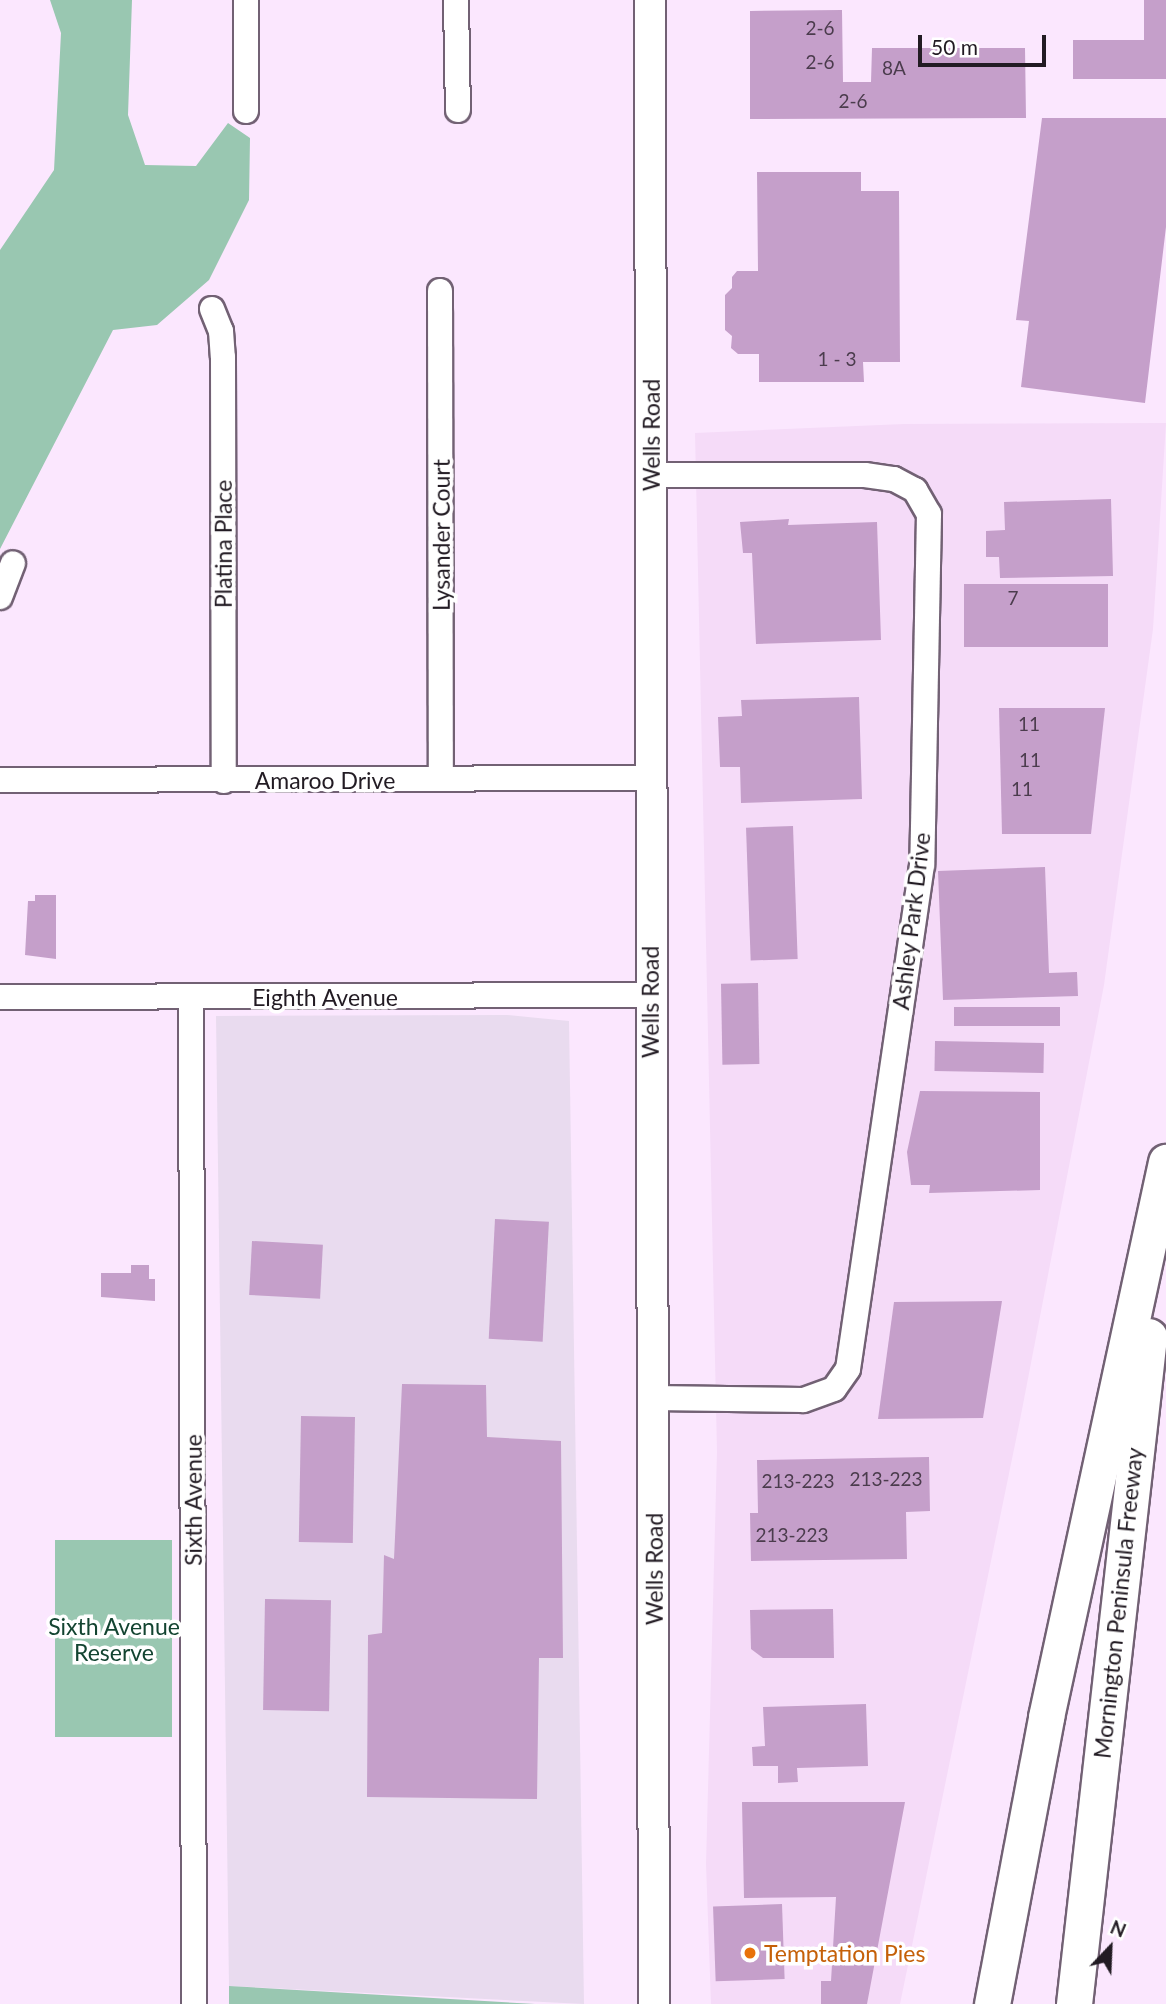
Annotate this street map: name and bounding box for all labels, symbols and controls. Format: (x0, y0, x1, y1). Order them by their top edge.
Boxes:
house number: 2-6 (805, 17, 835, 39)
scale bar (921, 21, 1049, 65)
text: 50 m (931, 34, 978, 59)
house number: 2-6 (805, 51, 835, 73)
house number: 8A (882, 57, 906, 79)
house number: 2-6 (838, 90, 868, 112)
house number: 1 - 3 (818, 348, 856, 370)
street label: Wells Road (637, 379, 665, 491)
street label: Lysander Court (427, 459, 455, 611)
street label: Platina Place (209, 480, 237, 608)
house number: 7 (1007, 587, 1019, 609)
house number: 11 (1018, 713, 1040, 735)
house number: 11 (1019, 749, 1041, 771)
street label: Amaroo Drive (255, 766, 395, 794)
house number: 11 (1011, 778, 1033, 800)
street label: Ashley Park Drive (886, 830, 936, 1012)
street label: Wells Road (636, 946, 664, 1058)
street label: Eighth Avenue (252, 983, 398, 1011)
street label: Sixth Avenue (179, 1434, 207, 1566)
street label: Mornington Peninsula Freeway (1088, 1446, 1148, 1760)
house number: 213-223 (849, 1468, 923, 1490)
house number: 213-223 (761, 1470, 835, 1492)
street label: Wells Road (640, 1513, 668, 1625)
house number: 213-223 (755, 1524, 829, 1546)
park label: Sixth Avenue Reserve (48, 1612, 180, 1666)
north arrow (1075, 1913, 1145, 1983)
text: N (1107, 1915, 1130, 1942)
place label: Temptation Pies (764, 1939, 925, 1967)
marker: Temptation Pies (742, 1945, 758, 1961)

